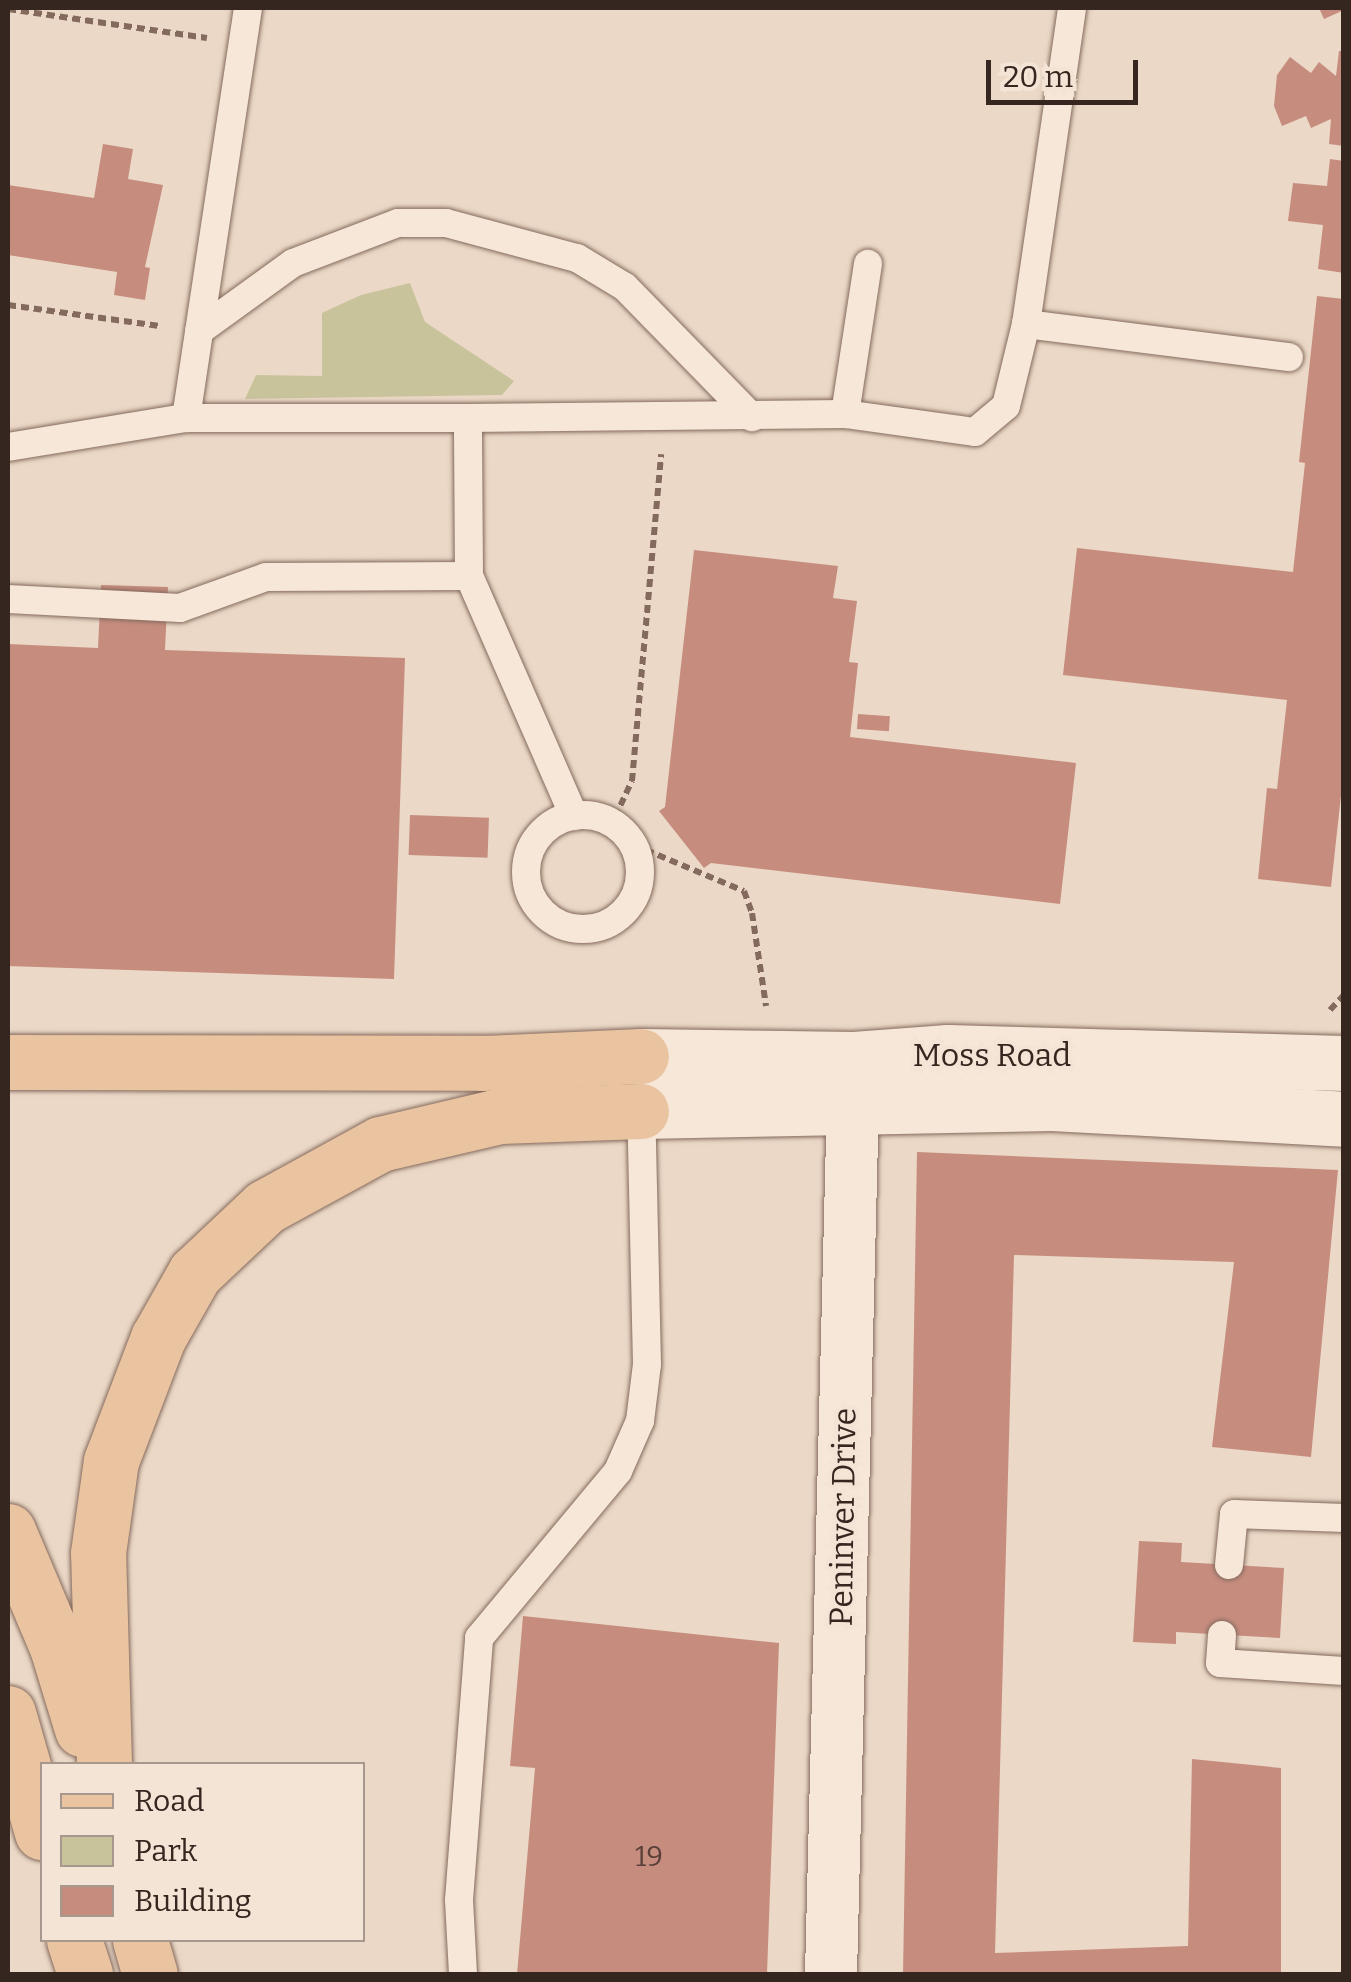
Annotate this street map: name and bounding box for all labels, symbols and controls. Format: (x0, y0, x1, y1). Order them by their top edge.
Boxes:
scale bar (991, 40, 1144, 102)
text: 20 m (1003, 59, 1073, 95)
street label: Moss Road (913, 1036, 1071, 1074)
street label: Peninver Drive (822, 1407, 864, 1627)
legend (40, 1762, 365, 1942)
text: Road (134, 1783, 205, 1819)
text: Park (134, 1833, 197, 1869)
house number: 19 (635, 1840, 663, 1874)
text: Building (134, 1883, 252, 1919)

